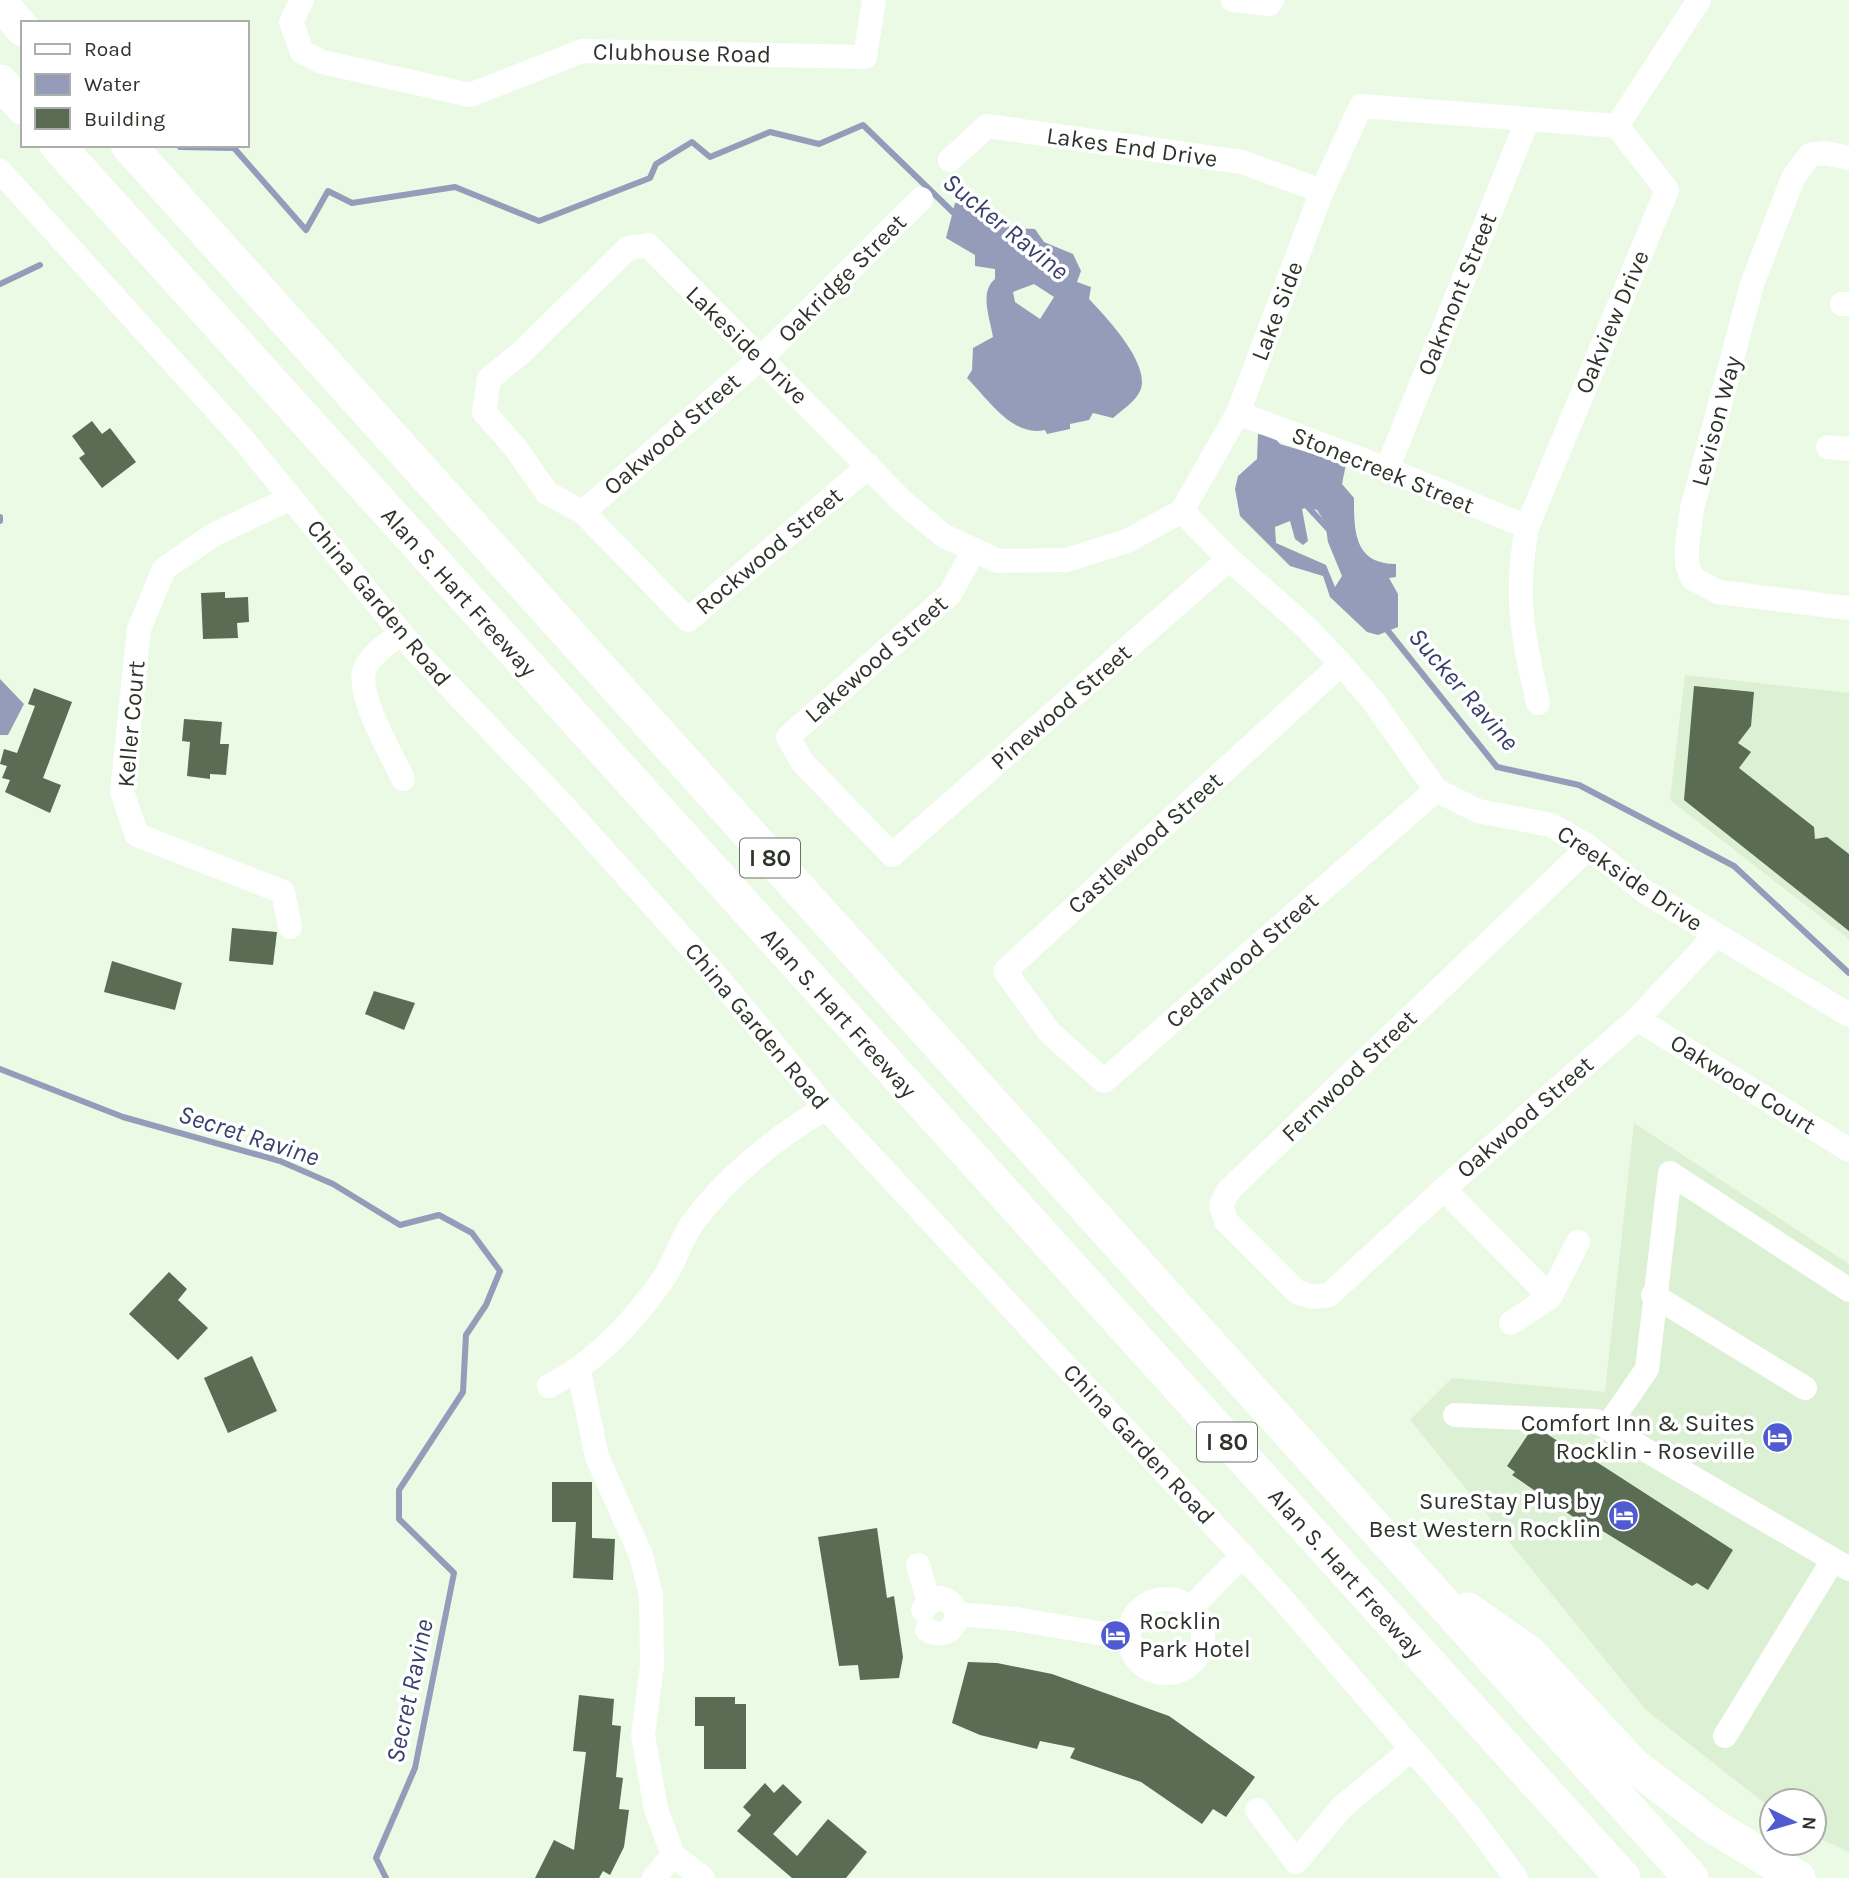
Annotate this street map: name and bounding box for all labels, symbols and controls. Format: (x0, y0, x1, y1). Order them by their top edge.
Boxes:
legend (21, 21, 248, 147)
text: Road (84, 37, 132, 61)
street label: Clubhouse Road (593, 37, 771, 69)
text: Water (84, 72, 140, 96)
text: Building (84, 107, 165, 131)
street label: Lakes End Drive (1045, 121, 1219, 173)
water label: Sucker Ravine (937, 166, 1075, 286)
street label: Oakridge Street (772, 208, 912, 348)
street label: Oakmont Street (1412, 209, 1502, 379)
street label: Oakview Drive (1569, 246, 1655, 398)
street label: Lake Side (1245, 257, 1309, 365)
street label: Lakeside Drive (680, 280, 814, 410)
street label: Levison Way (1685, 353, 1747, 489)
street label: Oakwood Street (598, 367, 746, 501)
street label: Stonecreek Street (1288, 421, 1478, 519)
street label: Rockwood Street (690, 481, 848, 621)
street label: Alan S. Hart Freeway (375, 501, 543, 683)
street label: China Garden Road (301, 514, 457, 692)
street label: Lakewood Street (799, 589, 953, 729)
water label: Sucker Ravine (1402, 622, 1525, 757)
street label: Pinewood Street (985, 638, 1137, 776)
street label: Keller Court (112, 659, 150, 789)
street label: Castlewood Street (1062, 766, 1228, 920)
street label: Creekside Drive (1552, 819, 1708, 937)
road number: I 80 (740, 838, 800, 878)
street label: Cedarwood Street (1160, 886, 1324, 1034)
street label: Alan S. Hart Freeway (755, 922, 923, 1104)
street label: China Garden Road (679, 937, 835, 1115)
street label: Fernwood Street (1276, 1005, 1422, 1147)
street label: Oakwood Court (1665, 1028, 1821, 1140)
street label: Oakwood Street (1451, 1050, 1599, 1184)
water label: Secret Ravine (175, 1098, 323, 1173)
street label: China Garden Road (1057, 1358, 1221, 1530)
place label: Comfort Inn & Suites Rocklin - Roseville (1521, 1409, 1755, 1465)
hotel icon: Comfort Inn & Suites Rocklin - Roseville (1761, 1420, 1795, 1454)
road number: I 80 (1197, 1422, 1257, 1462)
street label: Alan S. Hart Freeway (1262, 1482, 1430, 1664)
place label: SureStay Plus by Best Western Rocklin (1369, 1487, 1601, 1543)
hotel icon: SureStay Plus by Best Western Rocklin (1607, 1498, 1641, 1532)
place label: Rocklin Park Hotel (1139, 1607, 1251, 1663)
water label: Secret Ravine (379, 1617, 440, 1766)
hotel icon: Rocklin Park Hotel (1099, 1618, 1133, 1652)
north arrow (1758, 1787, 1828, 1857)
text: N (1797, 1816, 1820, 1831)

